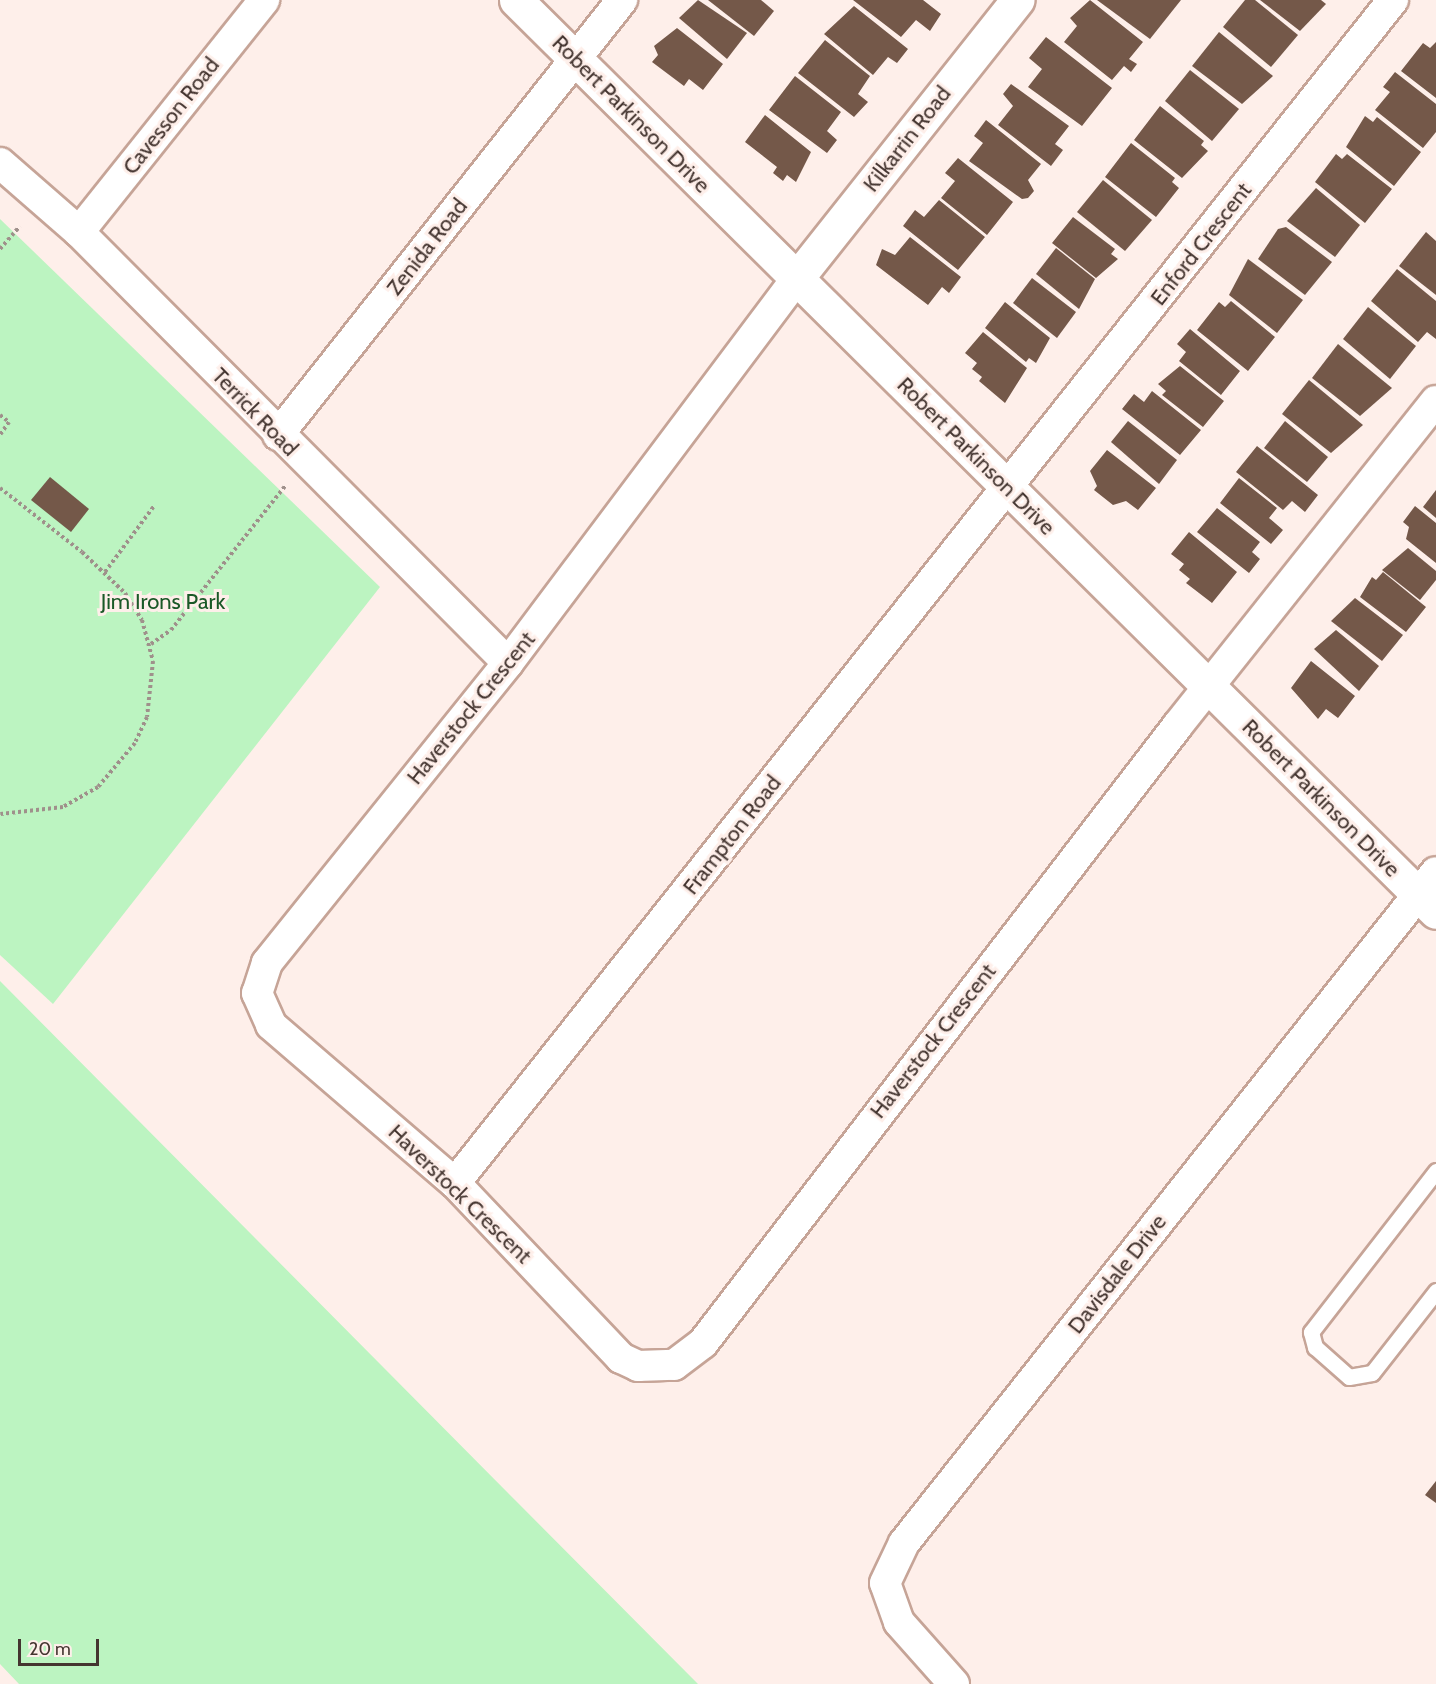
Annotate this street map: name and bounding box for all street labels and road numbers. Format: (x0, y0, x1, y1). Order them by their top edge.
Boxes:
street label: Robert Parkinson Drive (547, 30, 715, 198)
street label: Cavesson Road (117, 52, 225, 180)
street label: Kilkarrin Road (858, 81, 956, 197)
street label: Enford Crescent (1145, 177, 1257, 311)
street label: Zenida Road (381, 194, 473, 300)
street label: Terrick Road (206, 362, 304, 462)
street label: Robert Parkinson Drive (892, 372, 1060, 540)
street label: Haverstock Crescent (401, 626, 541, 790)
street label: Robert Parkinson Drive (1237, 714, 1405, 882)
street label: Frampton Road (677, 770, 787, 900)
street label: Haverstock Crescent (865, 959, 1001, 1123)
street label: Haverstock Crescent (383, 1119, 537, 1269)
street label: Davisdale Drive (1062, 1209, 1172, 1339)

